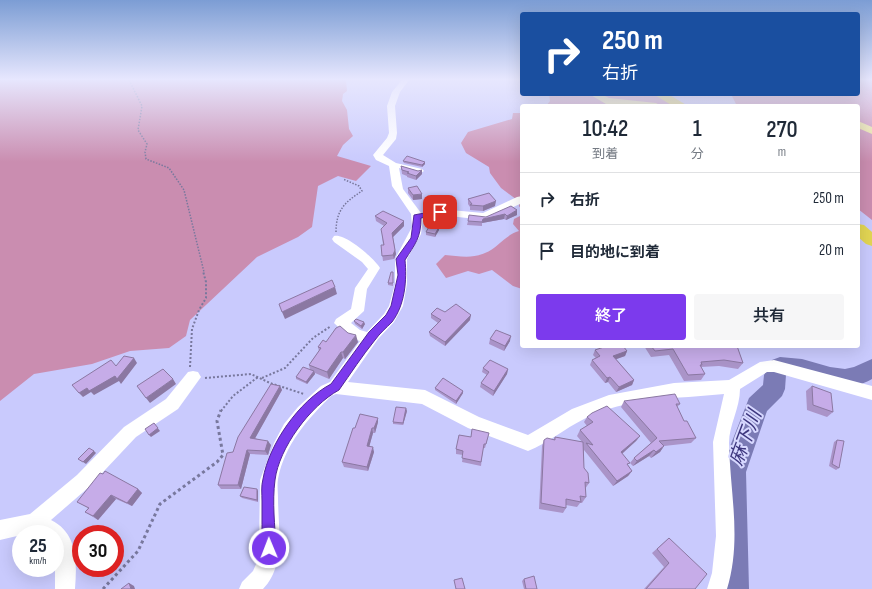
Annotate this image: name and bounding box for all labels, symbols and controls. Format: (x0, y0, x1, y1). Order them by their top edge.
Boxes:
text: 250 m (602, 24, 663, 57)
icon: right (536, 28, 588, 80)
text: 右折 (602, 63, 638, 84)
text: 10:42 (582, 114, 628, 143)
text: 1 (693, 114, 702, 143)
text: 270 (766, 115, 798, 144)
text: m (778, 144, 786, 160)
text: 到着 (592, 146, 618, 162)
text: 分 (691, 146, 704, 162)
icon: right (536, 188, 558, 210)
text: 250 m (813, 189, 844, 208)
text: 右折 (570, 191, 600, 210)
pin (423, 195, 457, 229)
icon: arrive (429, 201, 451, 223)
icon: arrive (536, 240, 558, 262)
text: 20 m (819, 241, 844, 260)
text: 目的地に到着 (570, 243, 660, 262)
button: 終了 (536, 294, 686, 340)
button: 共有 (694, 294, 844, 340)
water label: 麻下川 (725, 405, 768, 469)
speed limit sign: 30 (72, 525, 124, 577)
position arrow (248, 527, 290, 569)
text: 25 (29, 534, 47, 558)
text: km/h (29, 555, 47, 567)

